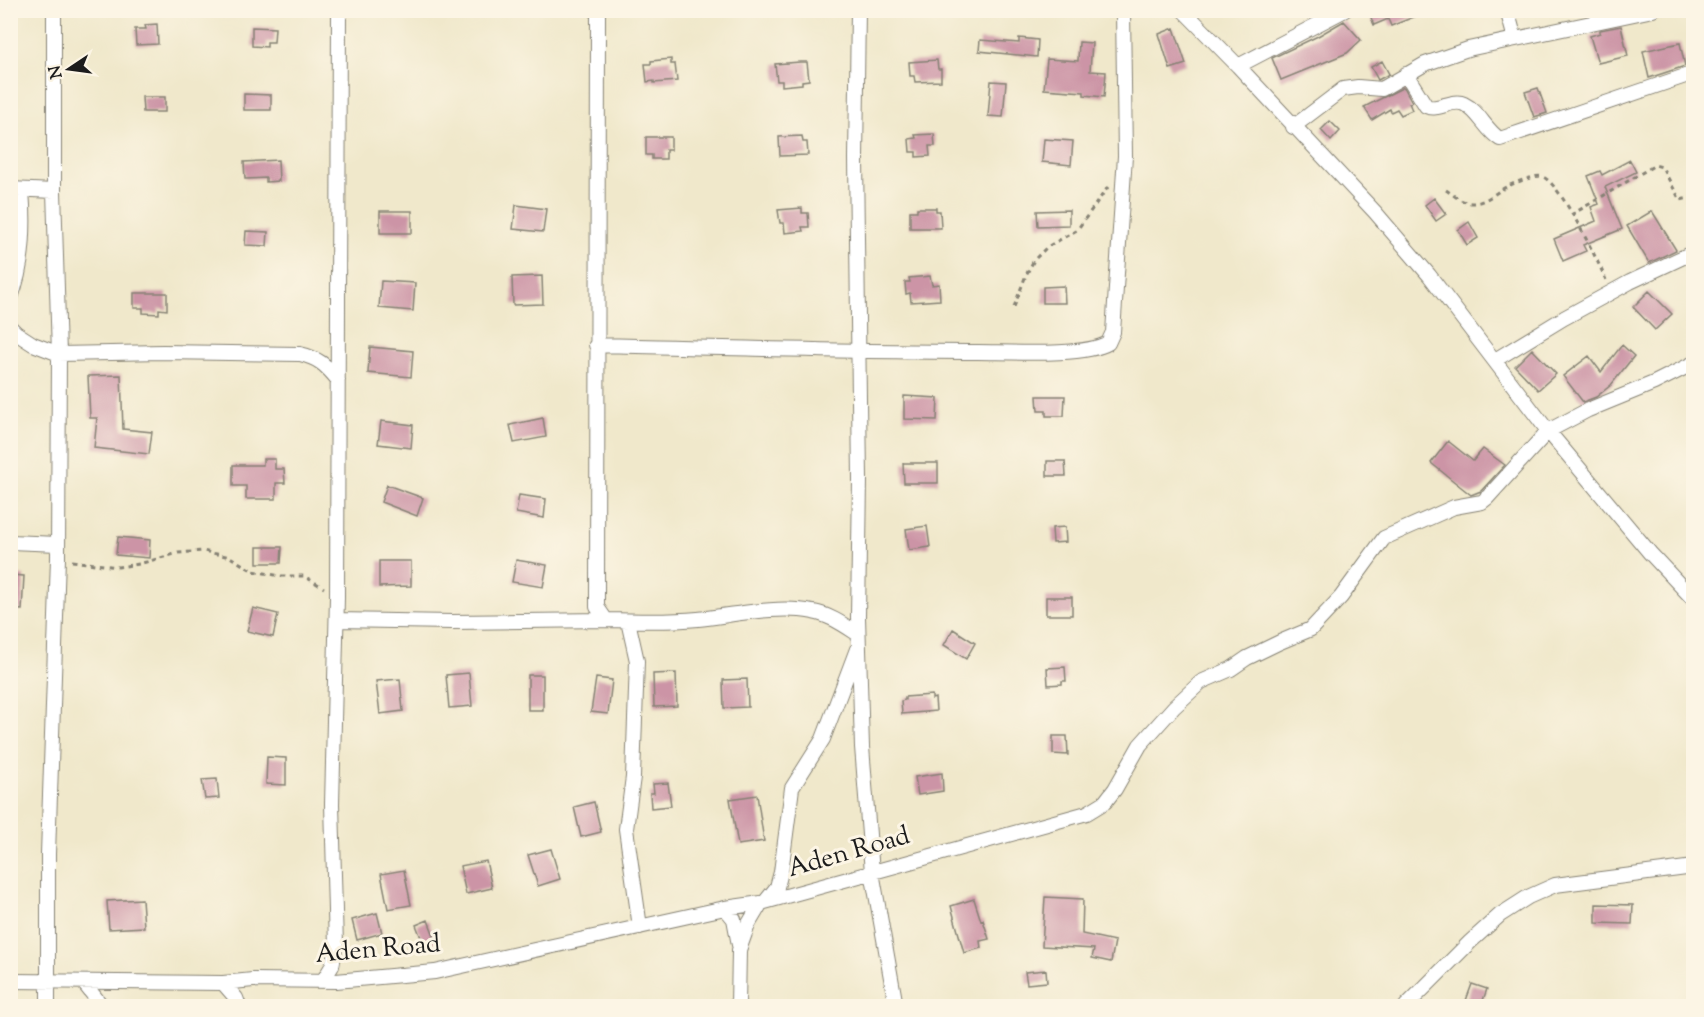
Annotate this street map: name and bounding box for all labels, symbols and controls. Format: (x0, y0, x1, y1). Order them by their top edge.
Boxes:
north arrow (39, 39, 99, 99)
text: N (44, 63, 69, 81)
street label: Aden Road (783, 818, 915, 888)
street label: Aden Road (314, 926, 443, 974)

